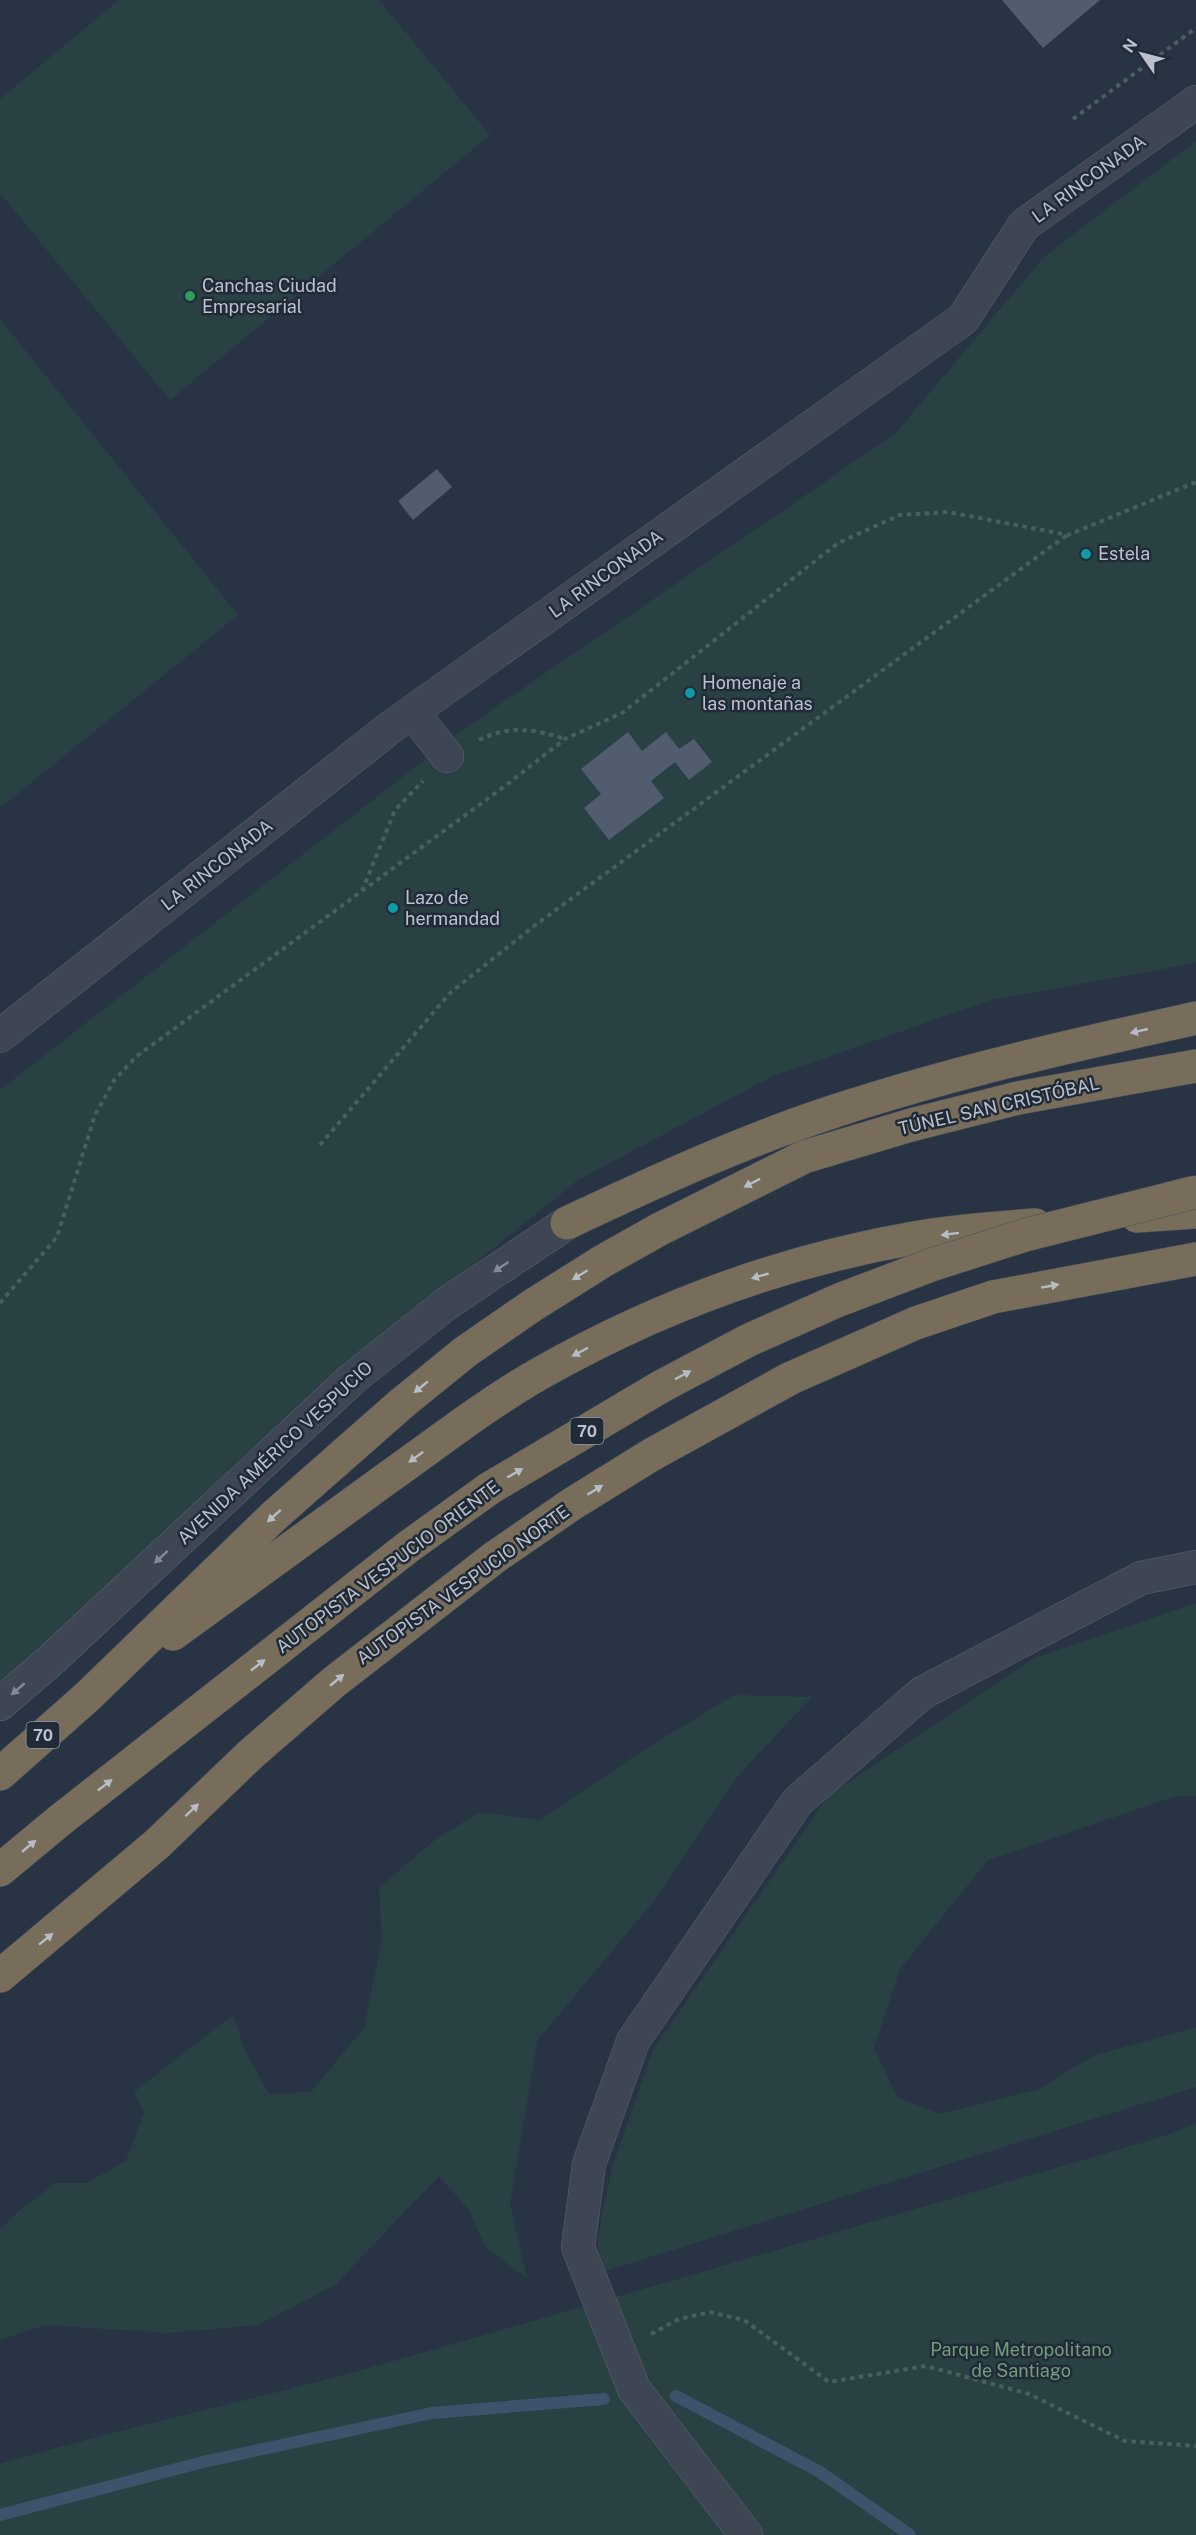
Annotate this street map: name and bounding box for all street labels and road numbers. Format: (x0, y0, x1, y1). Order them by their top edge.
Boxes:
street label: LA RINCONADA (1028, 130, 1150, 227)
street label: LA RINCONADA (545, 525, 667, 622)
street label: LA RINCONADA (157, 815, 277, 915)
street label: TÚNEL SAN CRISTÓBAL (896, 1071, 1102, 1139)
street label: AVENIDA AMÉRICO VESPUCIO (172, 1356, 376, 1549)
road number: 70 (570, 1418, 604, 1444)
street label: AUTOPISTA VESPUCIO ORIENTE (272, 1476, 504, 1658)
street label: AUTOPISTA VESPUCIO NORTE (352, 1500, 573, 1669)
road number: 70 (26, 1722, 60, 1748)

